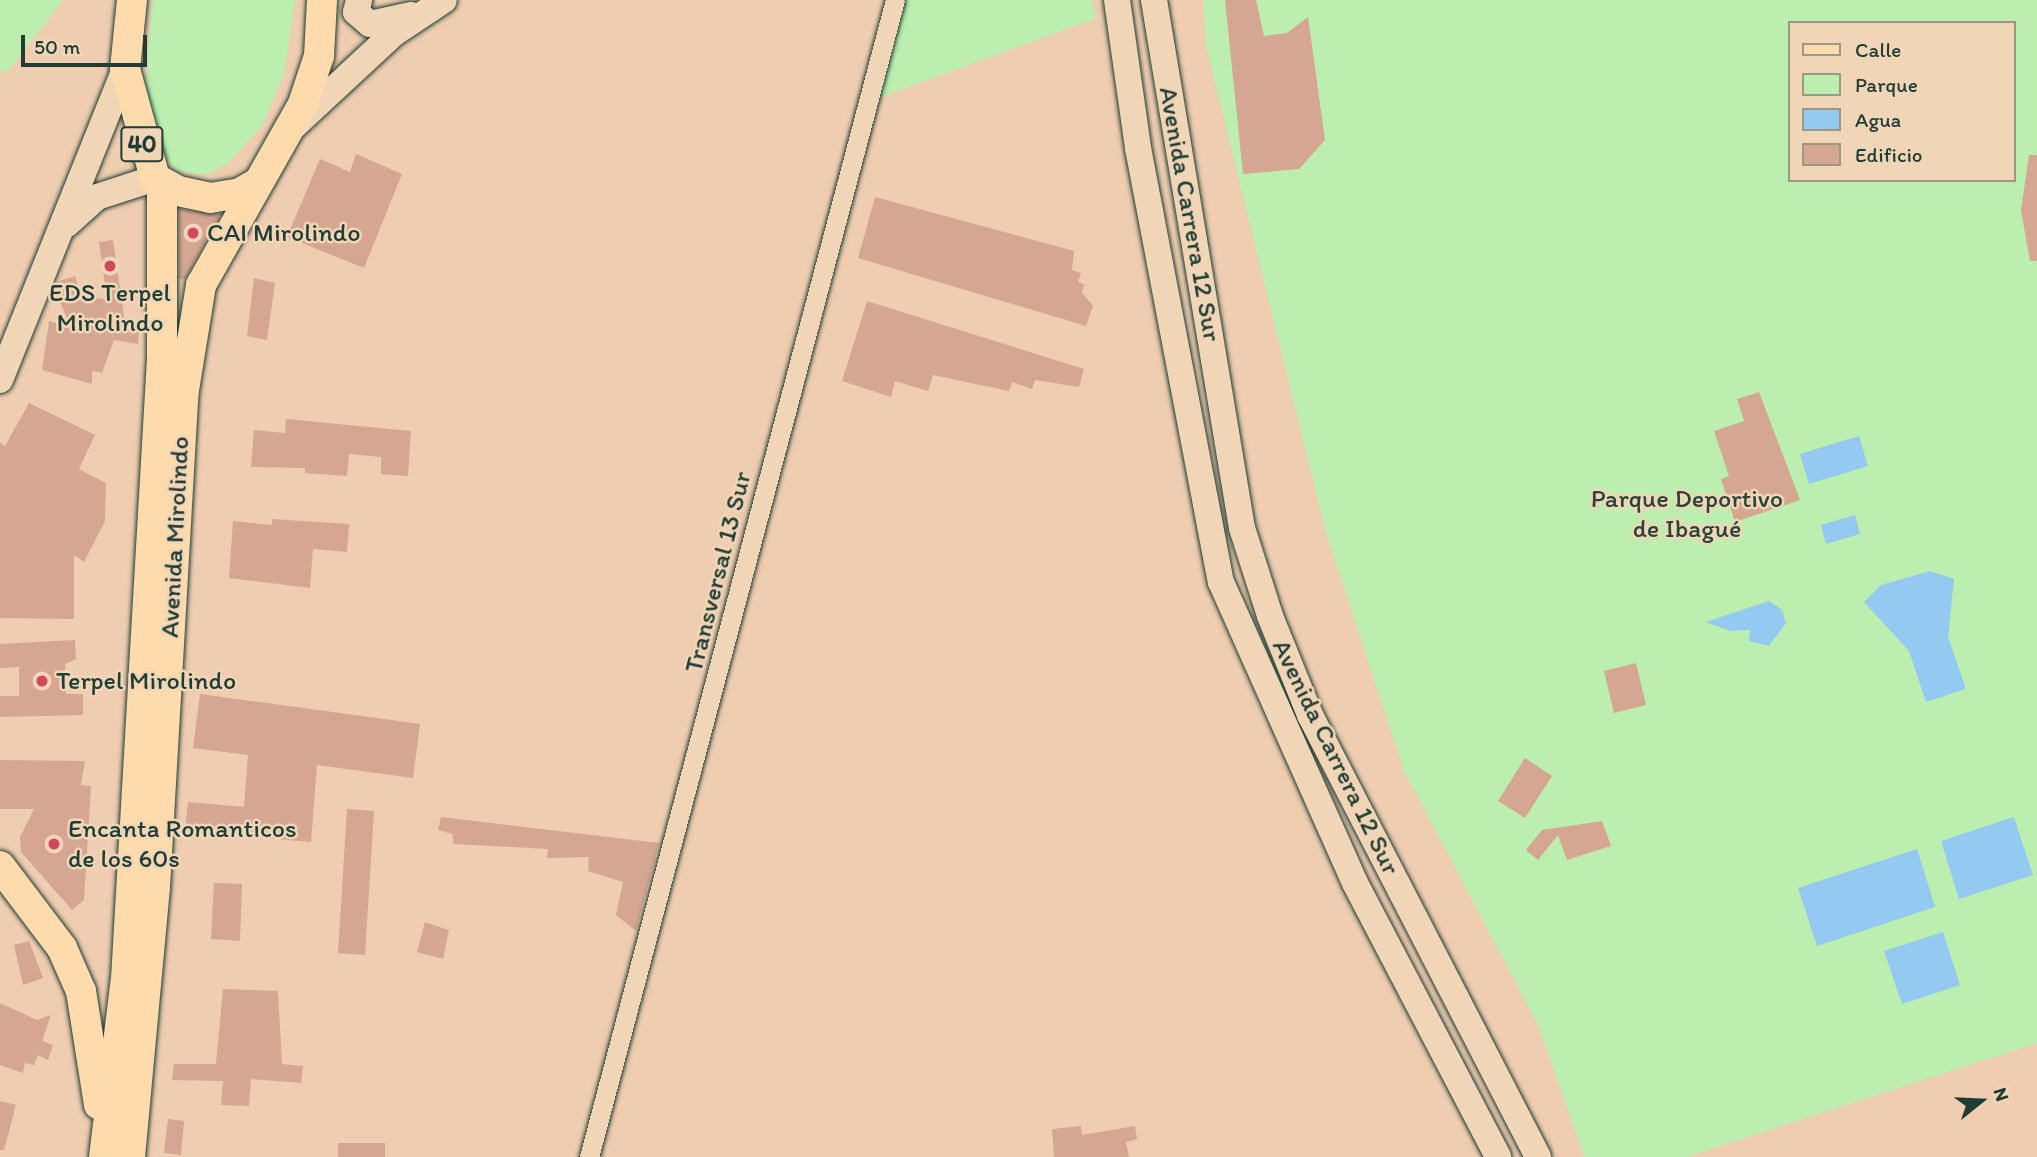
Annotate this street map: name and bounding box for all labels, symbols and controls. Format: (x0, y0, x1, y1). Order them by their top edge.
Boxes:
scale bar (24, 21, 150, 65)
legend (1788, 21, 2016, 182)
text: 50 m (34, 34, 80, 59)
text: Calle (1855, 37, 1901, 62)
text: Parque (1855, 72, 1918, 97)
street label: Avenida Carrera 12 Sur (1152, 84, 1228, 344)
text: Agua (1855, 107, 1901, 132)
road number: 40 (119, 124, 165, 164)
text: Edificio (1855, 142, 1923, 167)
place label: CAI Mirolindo (207, 217, 360, 249)
marker: CAI Mirolindo (185, 225, 201, 241)
marker: EDS Terpel Mirolindo (102, 258, 118, 274)
place label: EDS Terpel Mirolindo (50, 277, 170, 338)
street label: Avenida Mirolindo (154, 435, 196, 639)
street label: Transversal 13 Sur (678, 468, 758, 676)
park label: Parque Deportivo de Ibagué (1591, 483, 1783, 544)
street label: Avenida Carrera 12 Sur (1265, 634, 1407, 880)
place label: Terpel Mirolindo (56, 665, 236, 697)
marker: Terpel Mirolindo (34, 673, 50, 689)
place label: Encanta Romanticos de los 60s (68, 813, 296, 874)
marker: Encanta Romanticos de los 60s (46, 836, 62, 852)
north arrow (1946, 1066, 2016, 1136)
text: N (1989, 1085, 2014, 1104)

